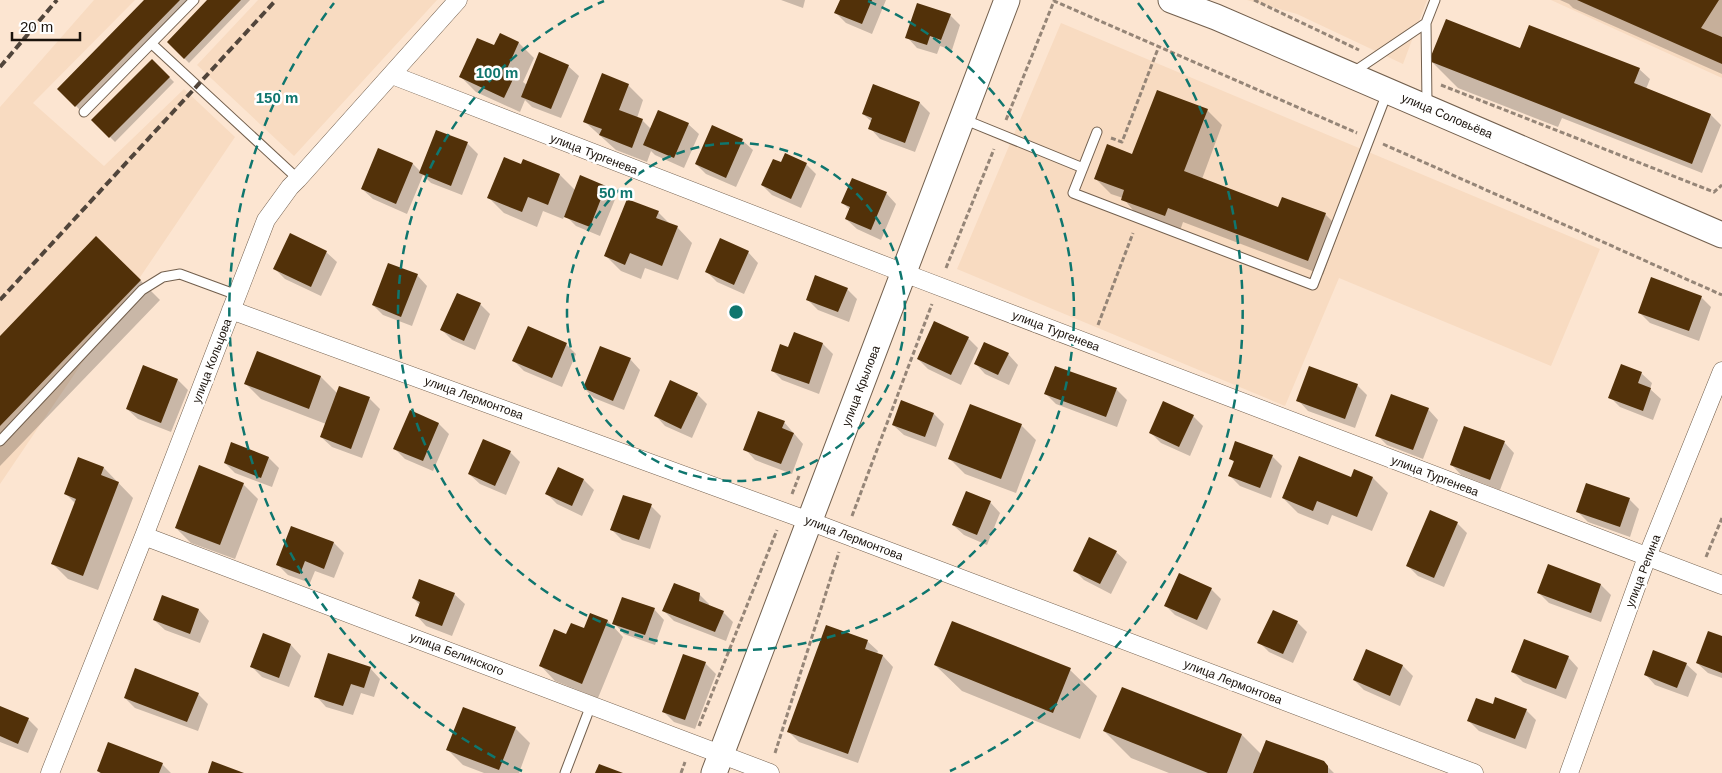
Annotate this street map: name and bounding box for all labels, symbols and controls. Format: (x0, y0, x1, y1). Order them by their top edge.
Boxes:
scale bar (12, 10, 80, 42)
text: 20 m (20, 18, 53, 35)
text: 100 m (476, 64, 518, 81)
text: 150 m (256, 89, 298, 106)
street label: улица Соловьёва (1399, 91, 1495, 142)
street label: улица Тургенева (548, 131, 640, 177)
text: 50 m (599, 184, 633, 201)
centre of rings (727, 303, 745, 321)
street label: улица Тургенева (1010, 308, 1102, 354)
street label: улица Кольцова (189, 317, 235, 405)
street label: улица Крылова (839, 343, 883, 428)
street label: улица Лермонтова (423, 374, 526, 422)
street label: улица Тургенева (1389, 453, 1481, 499)
street label: улица Лермонтова (803, 513, 905, 563)
street label: улица Репина (1623, 532, 1663, 609)
street label: улица Белинского (408, 630, 506, 679)
street label: улица Лермонтова (1182, 657, 1284, 707)

